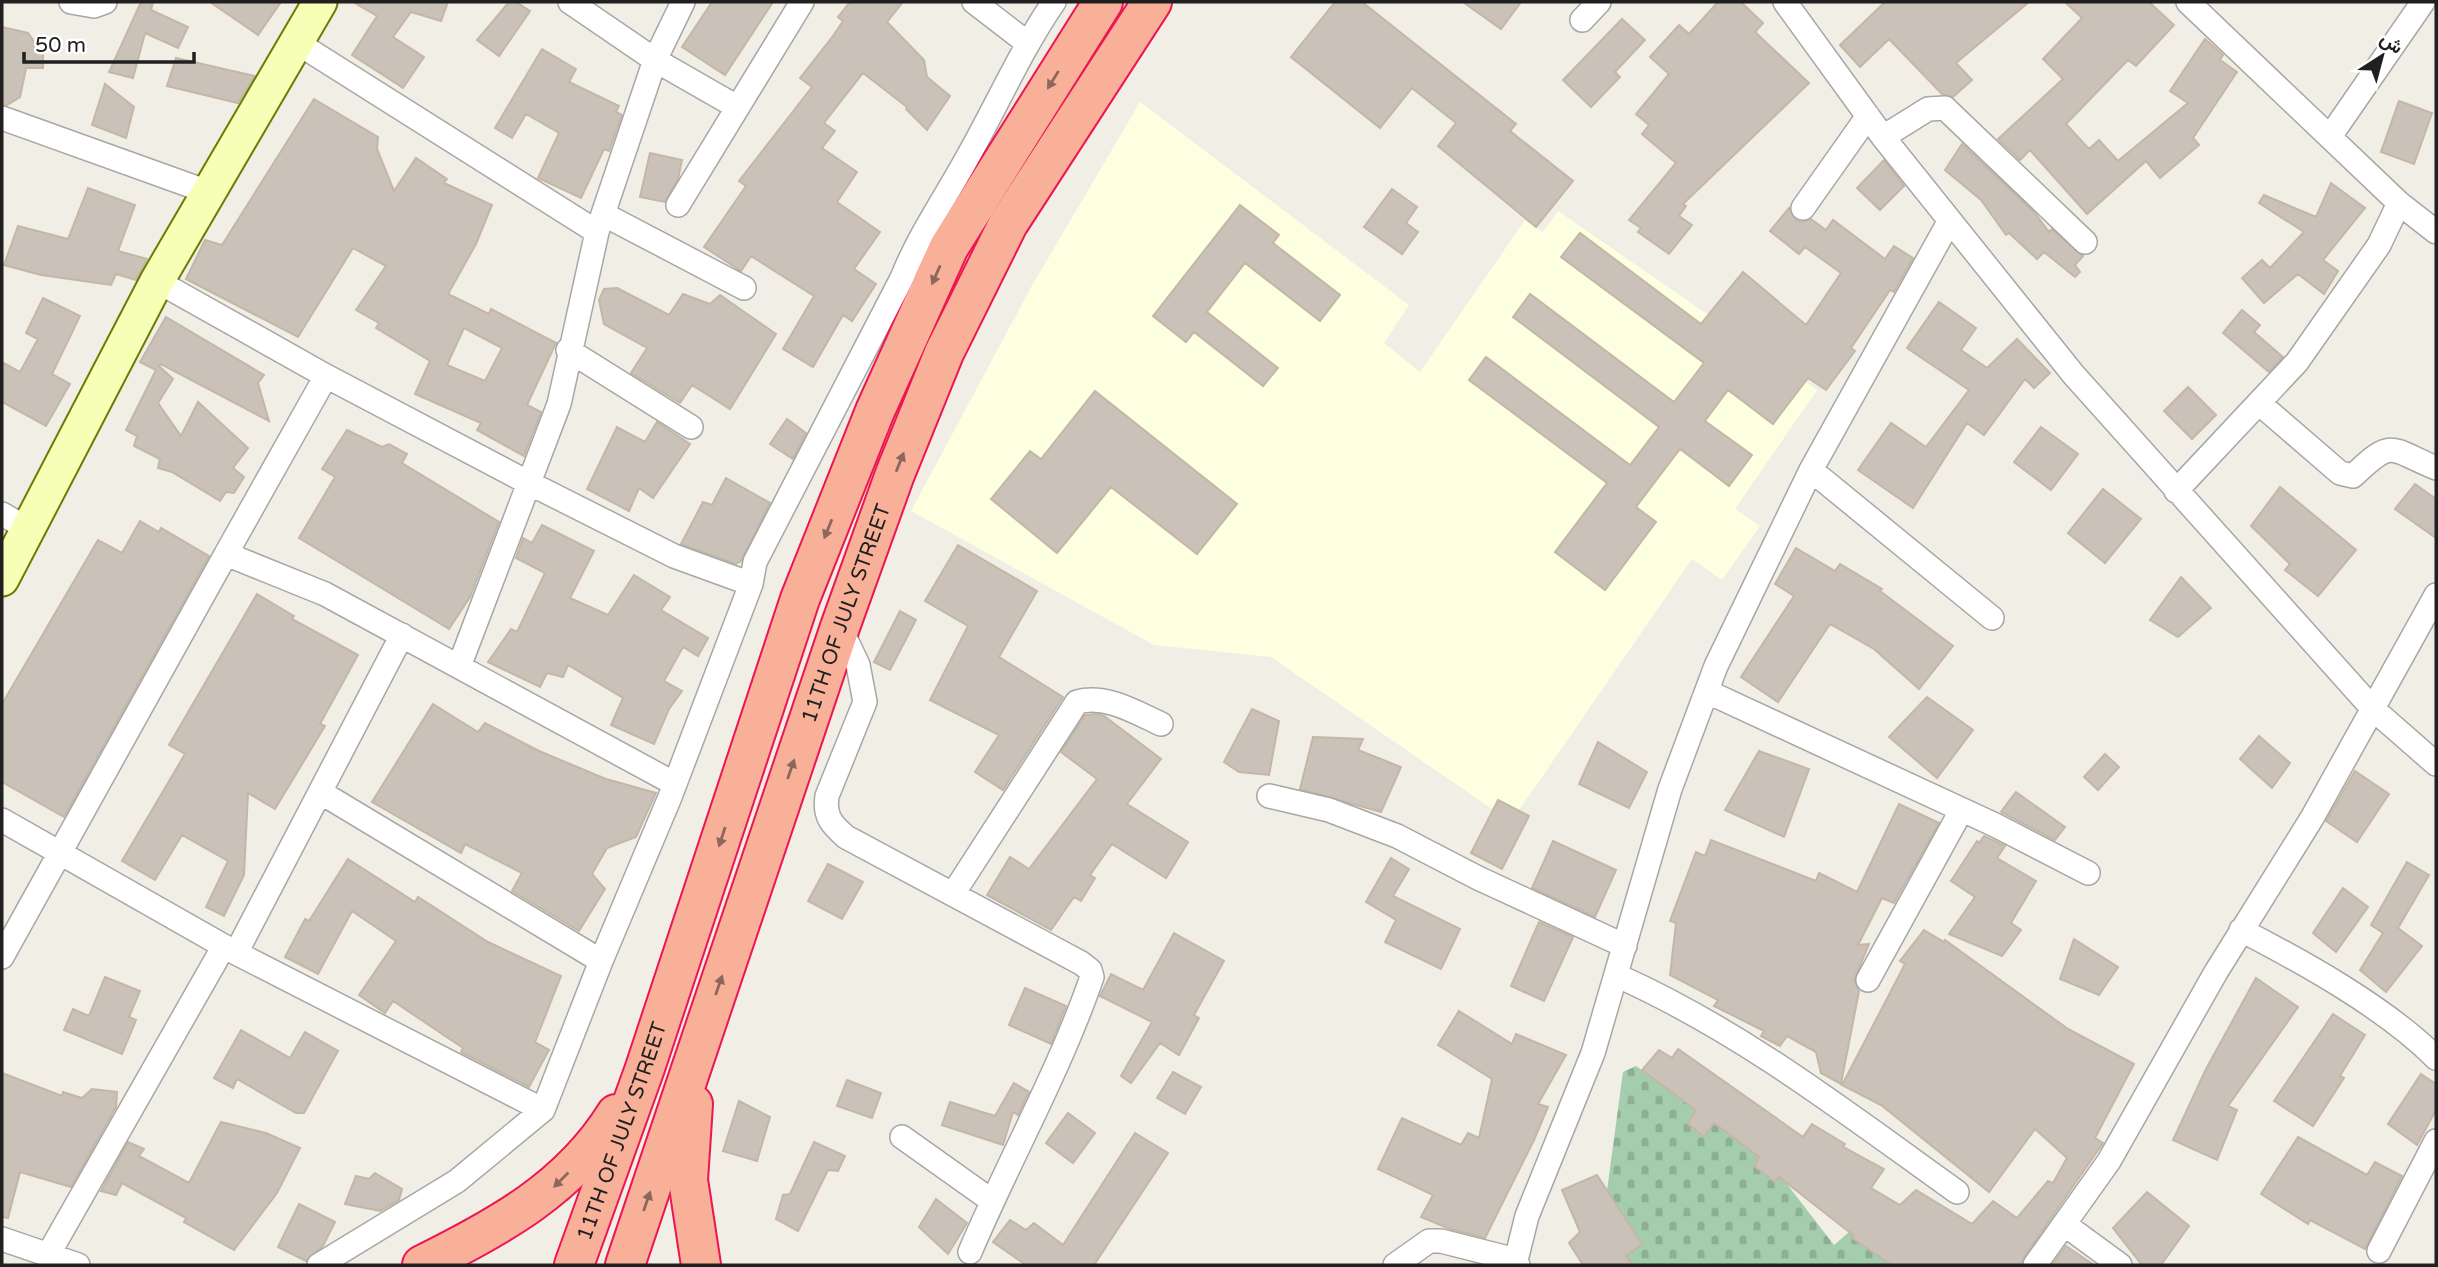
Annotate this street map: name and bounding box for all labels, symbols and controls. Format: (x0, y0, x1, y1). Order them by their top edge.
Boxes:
scale bar (24, 21, 194, 65)
north arrow (2347, 21, 2417, 91)
text: ش (2376, 27, 2407, 59)
text: 50 m (35, 33, 86, 58)
one-way arrow (1046, 70, 1059, 90)
one-way arrow (930, 265, 942, 285)
one-way arrow (894, 452, 905, 473)
street label: 11TH OF JULY STREET (796, 500, 896, 726)
one-way arrow (822, 519, 833, 540)
one-way arrow (786, 759, 797, 780)
one-way arrow (716, 827, 726, 848)
one-way arrow (714, 974, 725, 995)
street label: 11TH OF JULY STREET (571, 1019, 672, 1244)
one-way arrow (552, 1172, 569, 1189)
one-way arrow (642, 1190, 652, 1211)

